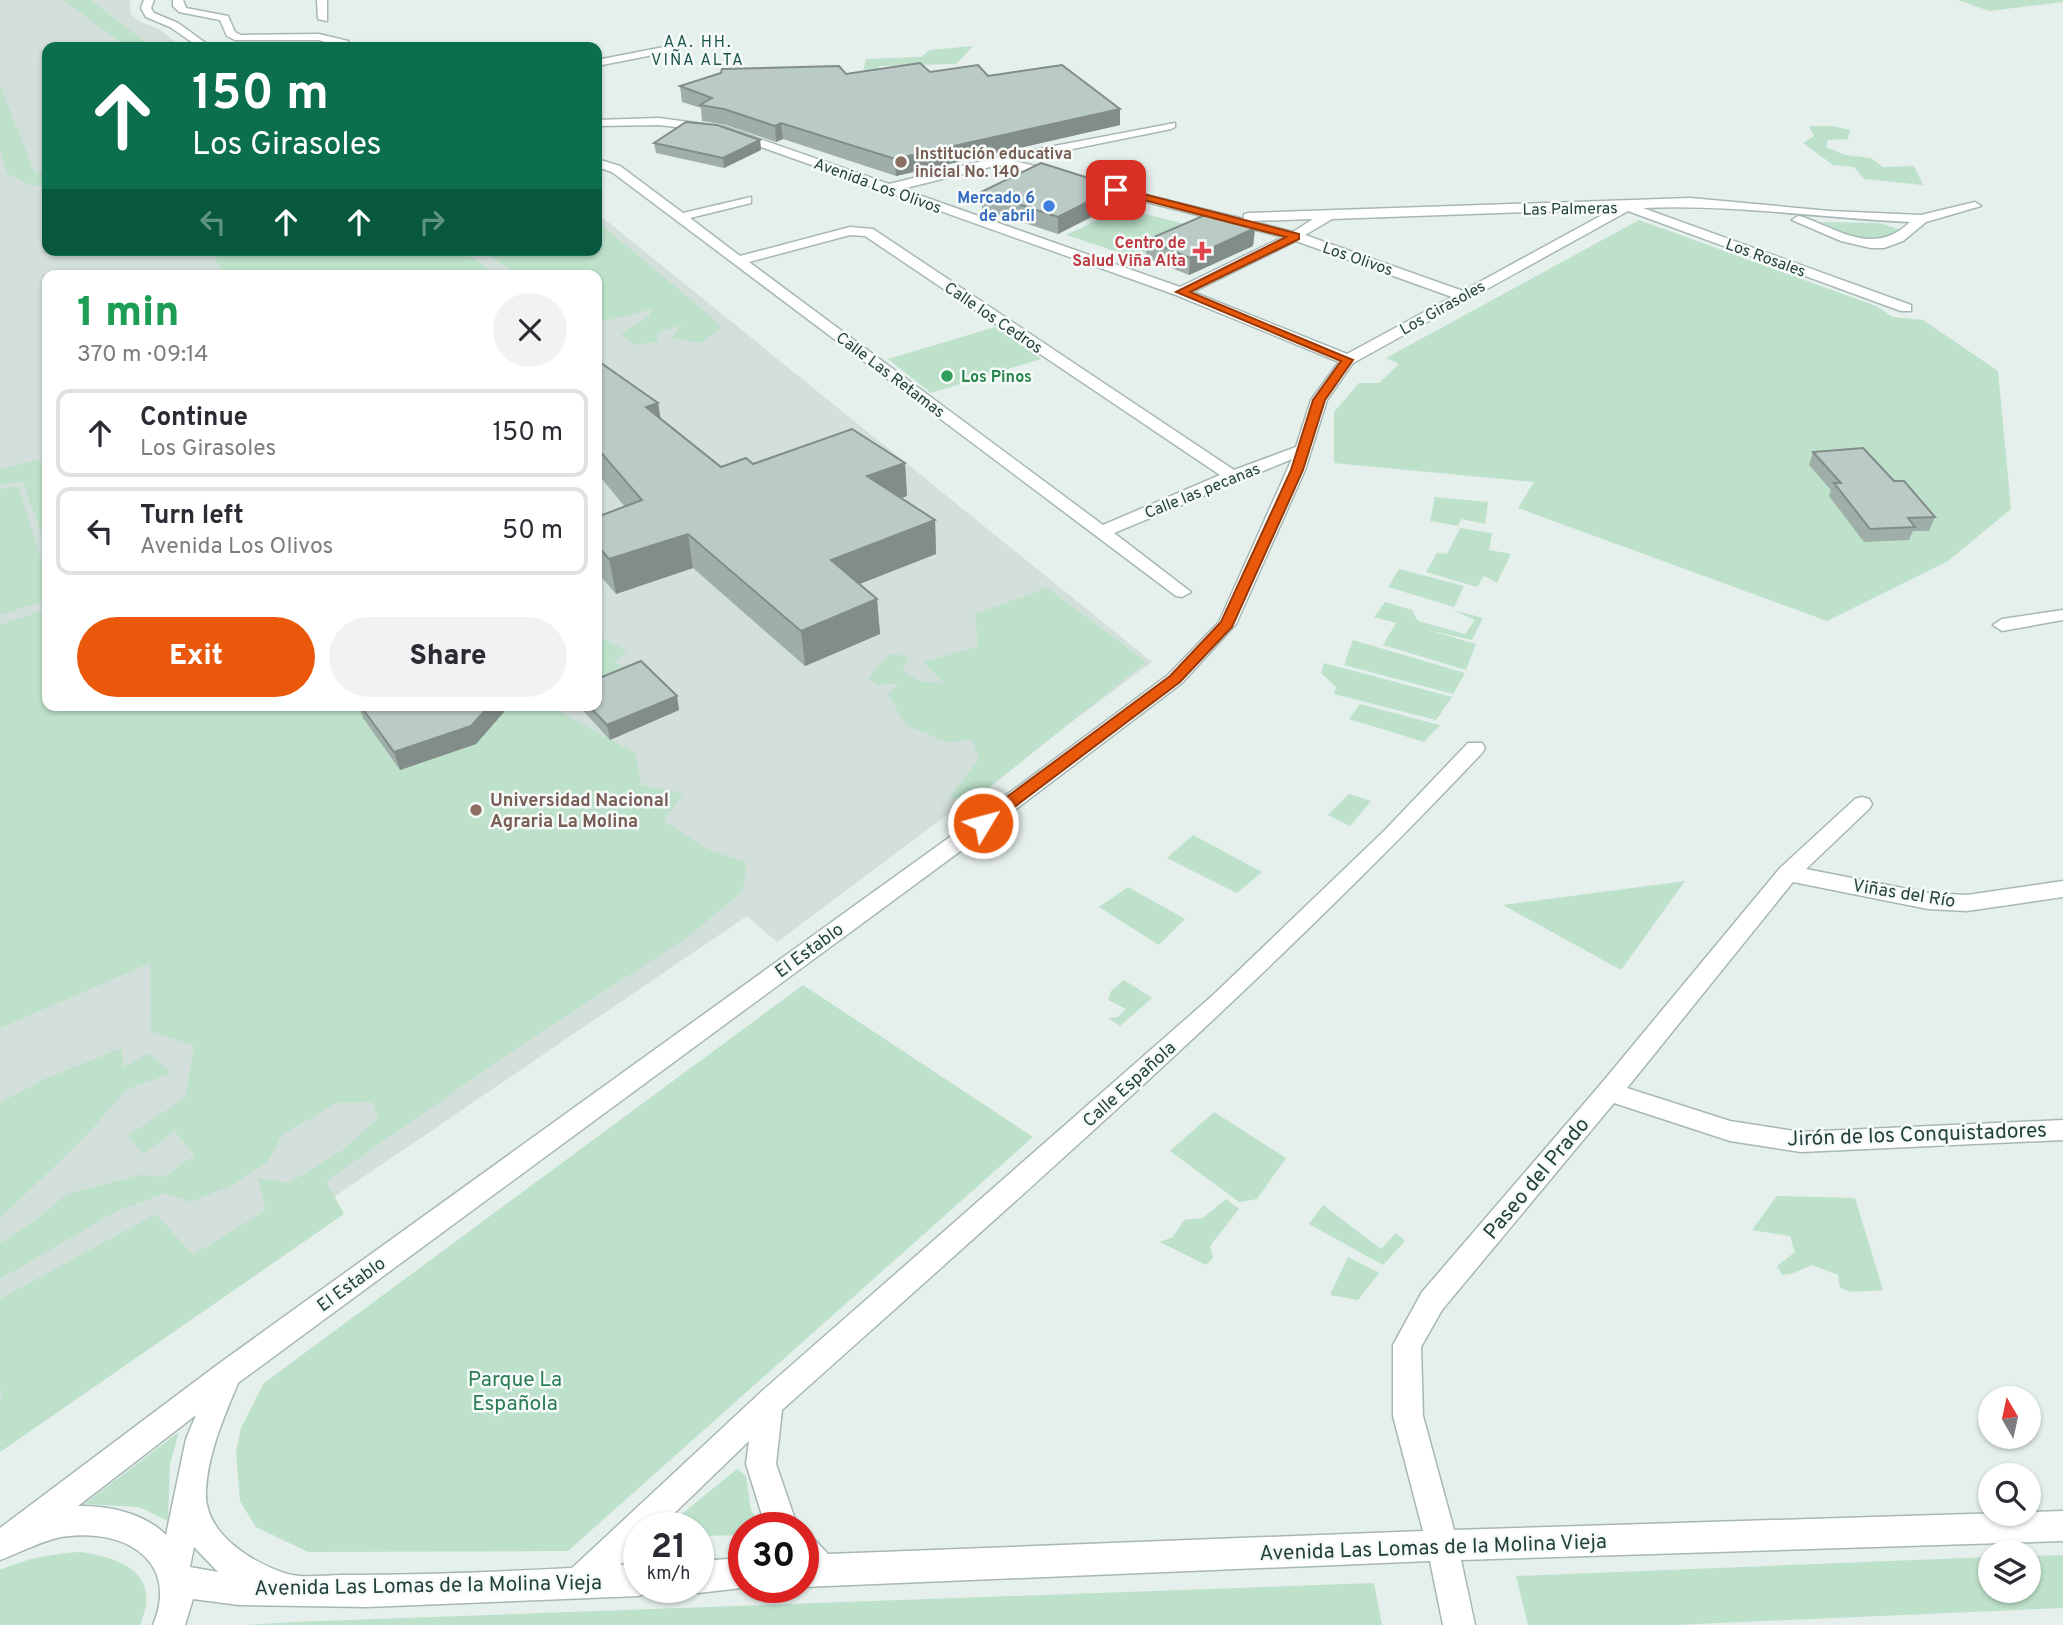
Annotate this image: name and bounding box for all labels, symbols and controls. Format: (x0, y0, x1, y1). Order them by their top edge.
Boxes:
district label: AA. HH. VIÑA ALTA (651, 33, 745, 71)
text: 150 m (192, 65, 329, 127)
icon: ahead (77, 70, 168, 161)
text: Los Girasoles (192, 126, 382, 166)
place label: Institución educativa inicial No. 140 (915, 145, 1072, 183)
street label: Avenida Los Olivos (811, 154, 944, 219)
marker: Institución educativa inicial No. 140 (893, 154, 909, 170)
pin (1086, 160, 1146, 220)
icon: arrive (1097, 171, 1135, 209)
place label: Mercado 6 de abril (957, 189, 1035, 227)
marker: Mercado 6 de abril (1041, 198, 1057, 214)
street label: Las Palmeras (1522, 199, 1618, 221)
icon: left (194, 203, 232, 241)
icon: ahead (267, 203, 305, 241)
icon: ahead (340, 203, 378, 241)
icon: right (413, 203, 451, 241)
place label: Centro de Salud Viña Alta (1072, 234, 1186, 272)
street label: Los Rosales (1722, 235, 1808, 283)
street label: Los Olivos (1319, 239, 1395, 281)
marker: Centro de Salud Viña Alta (1192, 241, 1212, 261)
street label: Los Girasoles (1397, 277, 1489, 340)
street label: Calle los Cedros (940, 278, 1046, 359)
text: 1 min (77, 288, 180, 341)
button: close (493, 293, 567, 367)
street label: Calle Las Retamas (832, 328, 948, 423)
text: 370 m · 09:14 (77, 341, 208, 370)
marker: Los Pinos (939, 368, 955, 384)
place label: Los Pinos (961, 368, 1032, 388)
text: Continue (140, 402, 248, 435)
icon: ahead (81, 414, 119, 452)
text: 150 m (492, 417, 563, 450)
text: Los Girasoles (140, 435, 276, 464)
street label: Calle las pecanas (1142, 460, 1264, 524)
text: Turn left (140, 500, 244, 533)
icon: left (81, 512, 119, 550)
text: 50 m (502, 515, 563, 548)
text: Avenida Los Olivos (140, 533, 333, 562)
button: Exit (77, 617, 315, 697)
button: Share (329, 617, 567, 697)
position arrow (946, 786, 1020, 860)
place label: Universidad Nacional Agraria La Molina (490, 790, 669, 834)
marker: Universidad Nacional Agraria La Molina (468, 802, 484, 818)
street label: Viñas del Río (1851, 875, 1957, 914)
street label: El Establo (771, 919, 849, 984)
street label: Calle Española (1079, 1037, 1181, 1133)
street label: Paseo del Prado (1478, 1112, 1596, 1246)
street label: Jirón de los Conquistadores (1787, 1117, 2047, 1154)
street label: El Establo (313, 1253, 391, 1318)
park label: Parque La Española (468, 1367, 562, 1418)
north arrow (1978, 1386, 2040, 1449)
map controls (1978, 1386, 2041, 1603)
button: search (1978, 1463, 2041, 1526)
speed limit sign: 30 (728, 1512, 819, 1603)
text: 21 (651, 1526, 686, 1570)
street label: Avenida Las Lomas de la Molina Vieja (1259, 1529, 1607, 1568)
button: layers (1978, 1540, 2041, 1603)
text: km/h (647, 1563, 690, 1586)
street label: Avenida Las Lomas de la Molina Vieja (254, 1570, 602, 1603)

